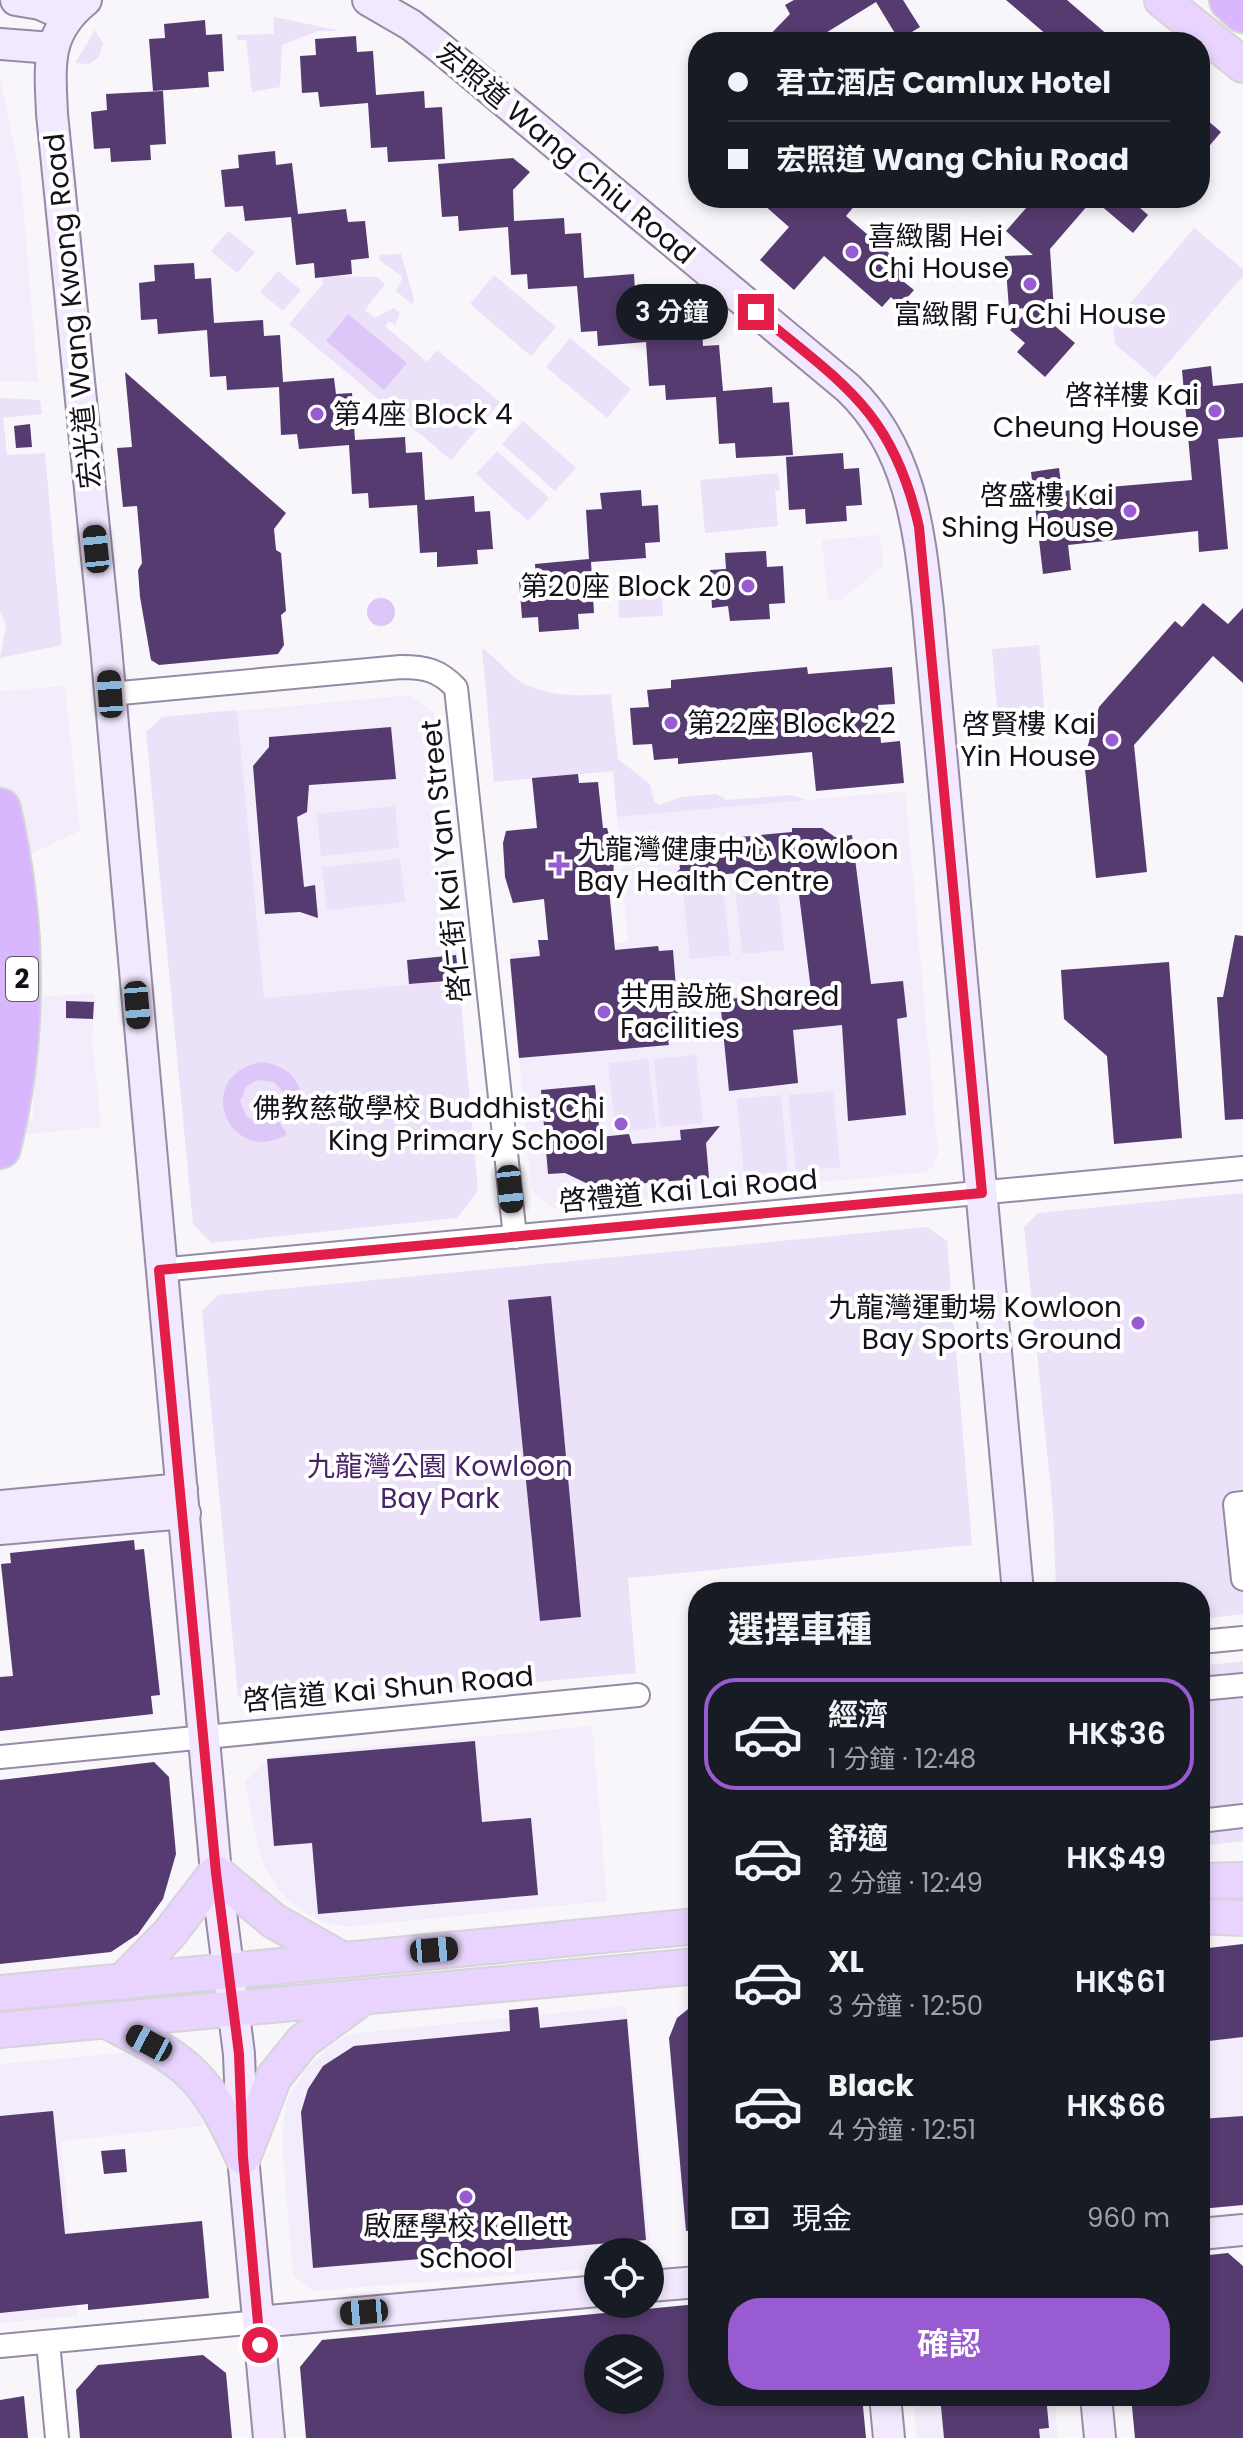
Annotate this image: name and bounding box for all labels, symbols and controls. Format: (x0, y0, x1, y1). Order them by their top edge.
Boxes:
street label: 宏照道 Wang Chiu Road (428, 33, 703, 273)
text: 君立酒店 Camlux Hotel (776, 61, 1111, 104)
street label: 宏光道 Wang Kwong Road (34, 131, 111, 490)
text: 宏照道 Wang Chiu Road (776, 138, 1129, 181)
place label: 喜緻閣 Hei Chi House (868, 217, 1009, 288)
marker: 喜緻閣 Hei Chi House (843, 243, 861, 261)
marker: 富緻閣 Fu Chi House (1021, 275, 1039, 293)
callout: 3 分鐘 (616, 284, 728, 340)
text: 3 分鐘 (635, 294, 709, 330)
route end (738, 294, 774, 330)
place label: 富緻閣 Fu Chi House (894, 295, 1166, 334)
place label: 啓祥樓 Kai Cheung House (993, 376, 1199, 447)
place label: 第4座 Block 4 (333, 395, 513, 434)
marker: 啓祥樓 Kai Cheung House (1206, 402, 1224, 420)
marker: 第4座 Block 4 (308, 405, 326, 423)
place label: 啓盛樓 Kai Shing House (941, 476, 1114, 547)
marker: 啓盛樓 Kai Shing House (1121, 502, 1139, 520)
car (82, 524, 110, 574)
place label: 第20座 Block 20 (520, 567, 732, 606)
marker: 第20座 Block 20 (739, 577, 757, 595)
car (96, 669, 124, 719)
place label: 第22座 Block 22 (687, 704, 896, 743)
place label: 啓賢樓 Kai Yin House (960, 705, 1096, 776)
marker: 第22座 Block 22 (662, 714, 680, 732)
street label: 啓仁街 Kai Yan Street (411, 718, 480, 1004)
marker: 啓賢樓 Kai Yin House (1103, 731, 1121, 749)
place label: 九龍灣健康中心 Kowloon Bay Health Centre (577, 830, 899, 901)
marker: 九龍灣健康中心 Kowloon Bay Health Centre (548, 854, 570, 876)
road number: 2 (6, 957, 38, 1001)
place label: 共用設施 Shared Facilities (620, 977, 840, 1048)
car (123, 980, 151, 1030)
marker: 共用設施 Shared Facilities (595, 1003, 613, 1021)
place label: 佛教慈敬學校 Buddhist Chi King Primary School (253, 1089, 605, 1160)
marker: 佛教慈敬學校 Buddhist Chi King Primary School (612, 1115, 630, 1133)
street label: 啓禮道 Kai Lai Road (557, 1160, 819, 1221)
car (496, 1164, 524, 1214)
place label: 九龍灣運動場 Kowloon Bay Sports Ground (828, 1288, 1122, 1359)
marker: 九龍灣運動場 Kowloon Bay Sports Ground (1129, 1314, 1147, 1332)
park label: 九龍灣公園 Kowloon Bay Park (307, 1447, 573, 1518)
text: 選擇車種 (728, 1604, 872, 1655)
street label: 啓信道 Kai Shun Road (241, 1656, 535, 1721)
text: 經濟 (828, 1693, 888, 1736)
icon: car (732, 1698, 804, 1770)
text: HK$36 (1068, 1712, 1166, 1755)
text: 1 分鐘 · 12:48 (828, 1741, 976, 1777)
text: 舒適 (828, 1817, 888, 1860)
icon: car (732, 1822, 804, 1894)
text: HK$49 (1066, 1836, 1166, 1879)
text: 2 分鐘 · 12:49 (828, 1865, 983, 1901)
car (409, 1936, 459, 1964)
text: XL (828, 1940, 864, 1983)
icon: car (732, 1946, 804, 2018)
text: HK$61 (1075, 1960, 1166, 2003)
text: 3 分鐘 · 12:50 (828, 1988, 983, 2024)
car (122, 2021, 176, 2065)
text: Black (828, 2064, 914, 2107)
icon: car (732, 2070, 804, 2142)
text: HK$66 (1067, 2084, 1166, 2127)
text: 4 分鐘 · 12:51 (828, 2112, 976, 2148)
marker: 啟歷學校 Kellett School (457, 2188, 475, 2206)
icon: cash (728, 2196, 772, 2240)
text: 現金 (792, 2197, 852, 2240)
text: 960 m (1087, 2200, 1170, 2236)
place label: 啟歷學校 Kellett School (363, 2207, 569, 2278)
map controls (584, 2238, 664, 2414)
button: locate (584, 2238, 664, 2318)
car (339, 2298, 389, 2326)
button: 確認 (728, 2298, 1170, 2390)
route start (242, 2327, 278, 2363)
button: layers (584, 2334, 664, 2414)

